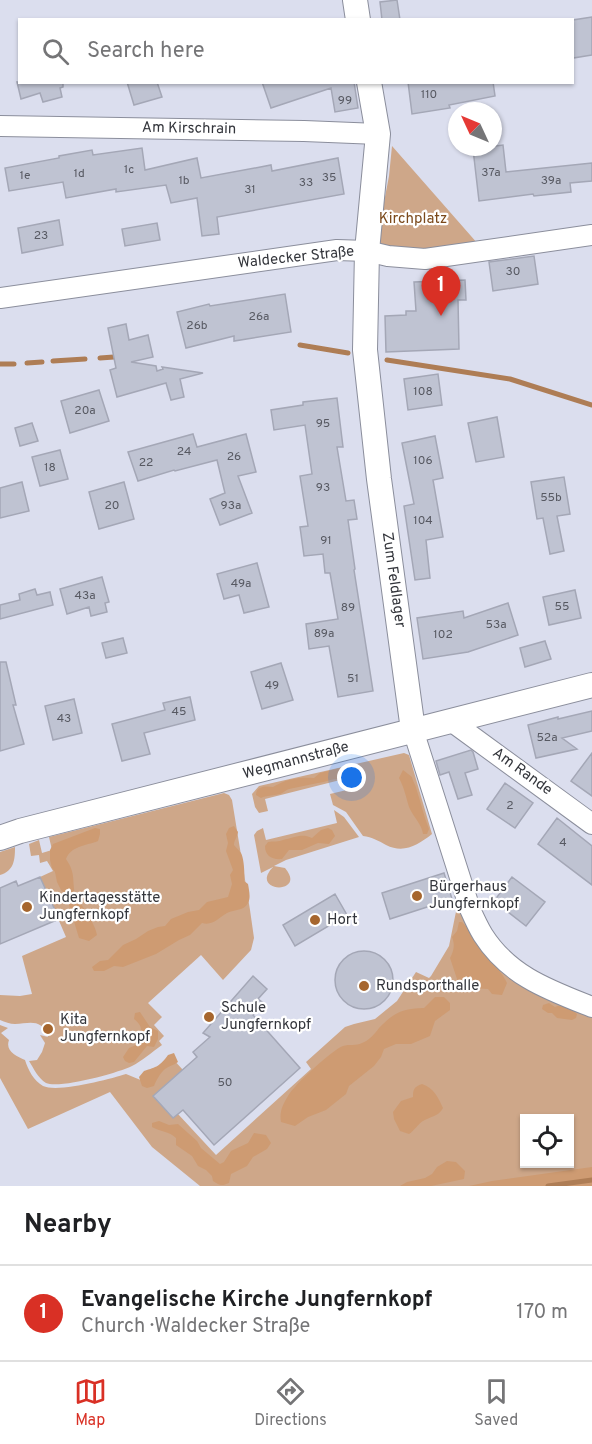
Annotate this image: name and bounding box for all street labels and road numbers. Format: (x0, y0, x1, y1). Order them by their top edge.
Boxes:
street label: Am Kirschrain (142, 119, 236, 139)
street label: Waldecker Straße (237, 242, 355, 274)
street label: Zum Feldlager (377, 531, 409, 629)
street label: Wegmannstraße (241, 738, 351, 784)
street label: Am Rande (488, 744, 556, 800)

